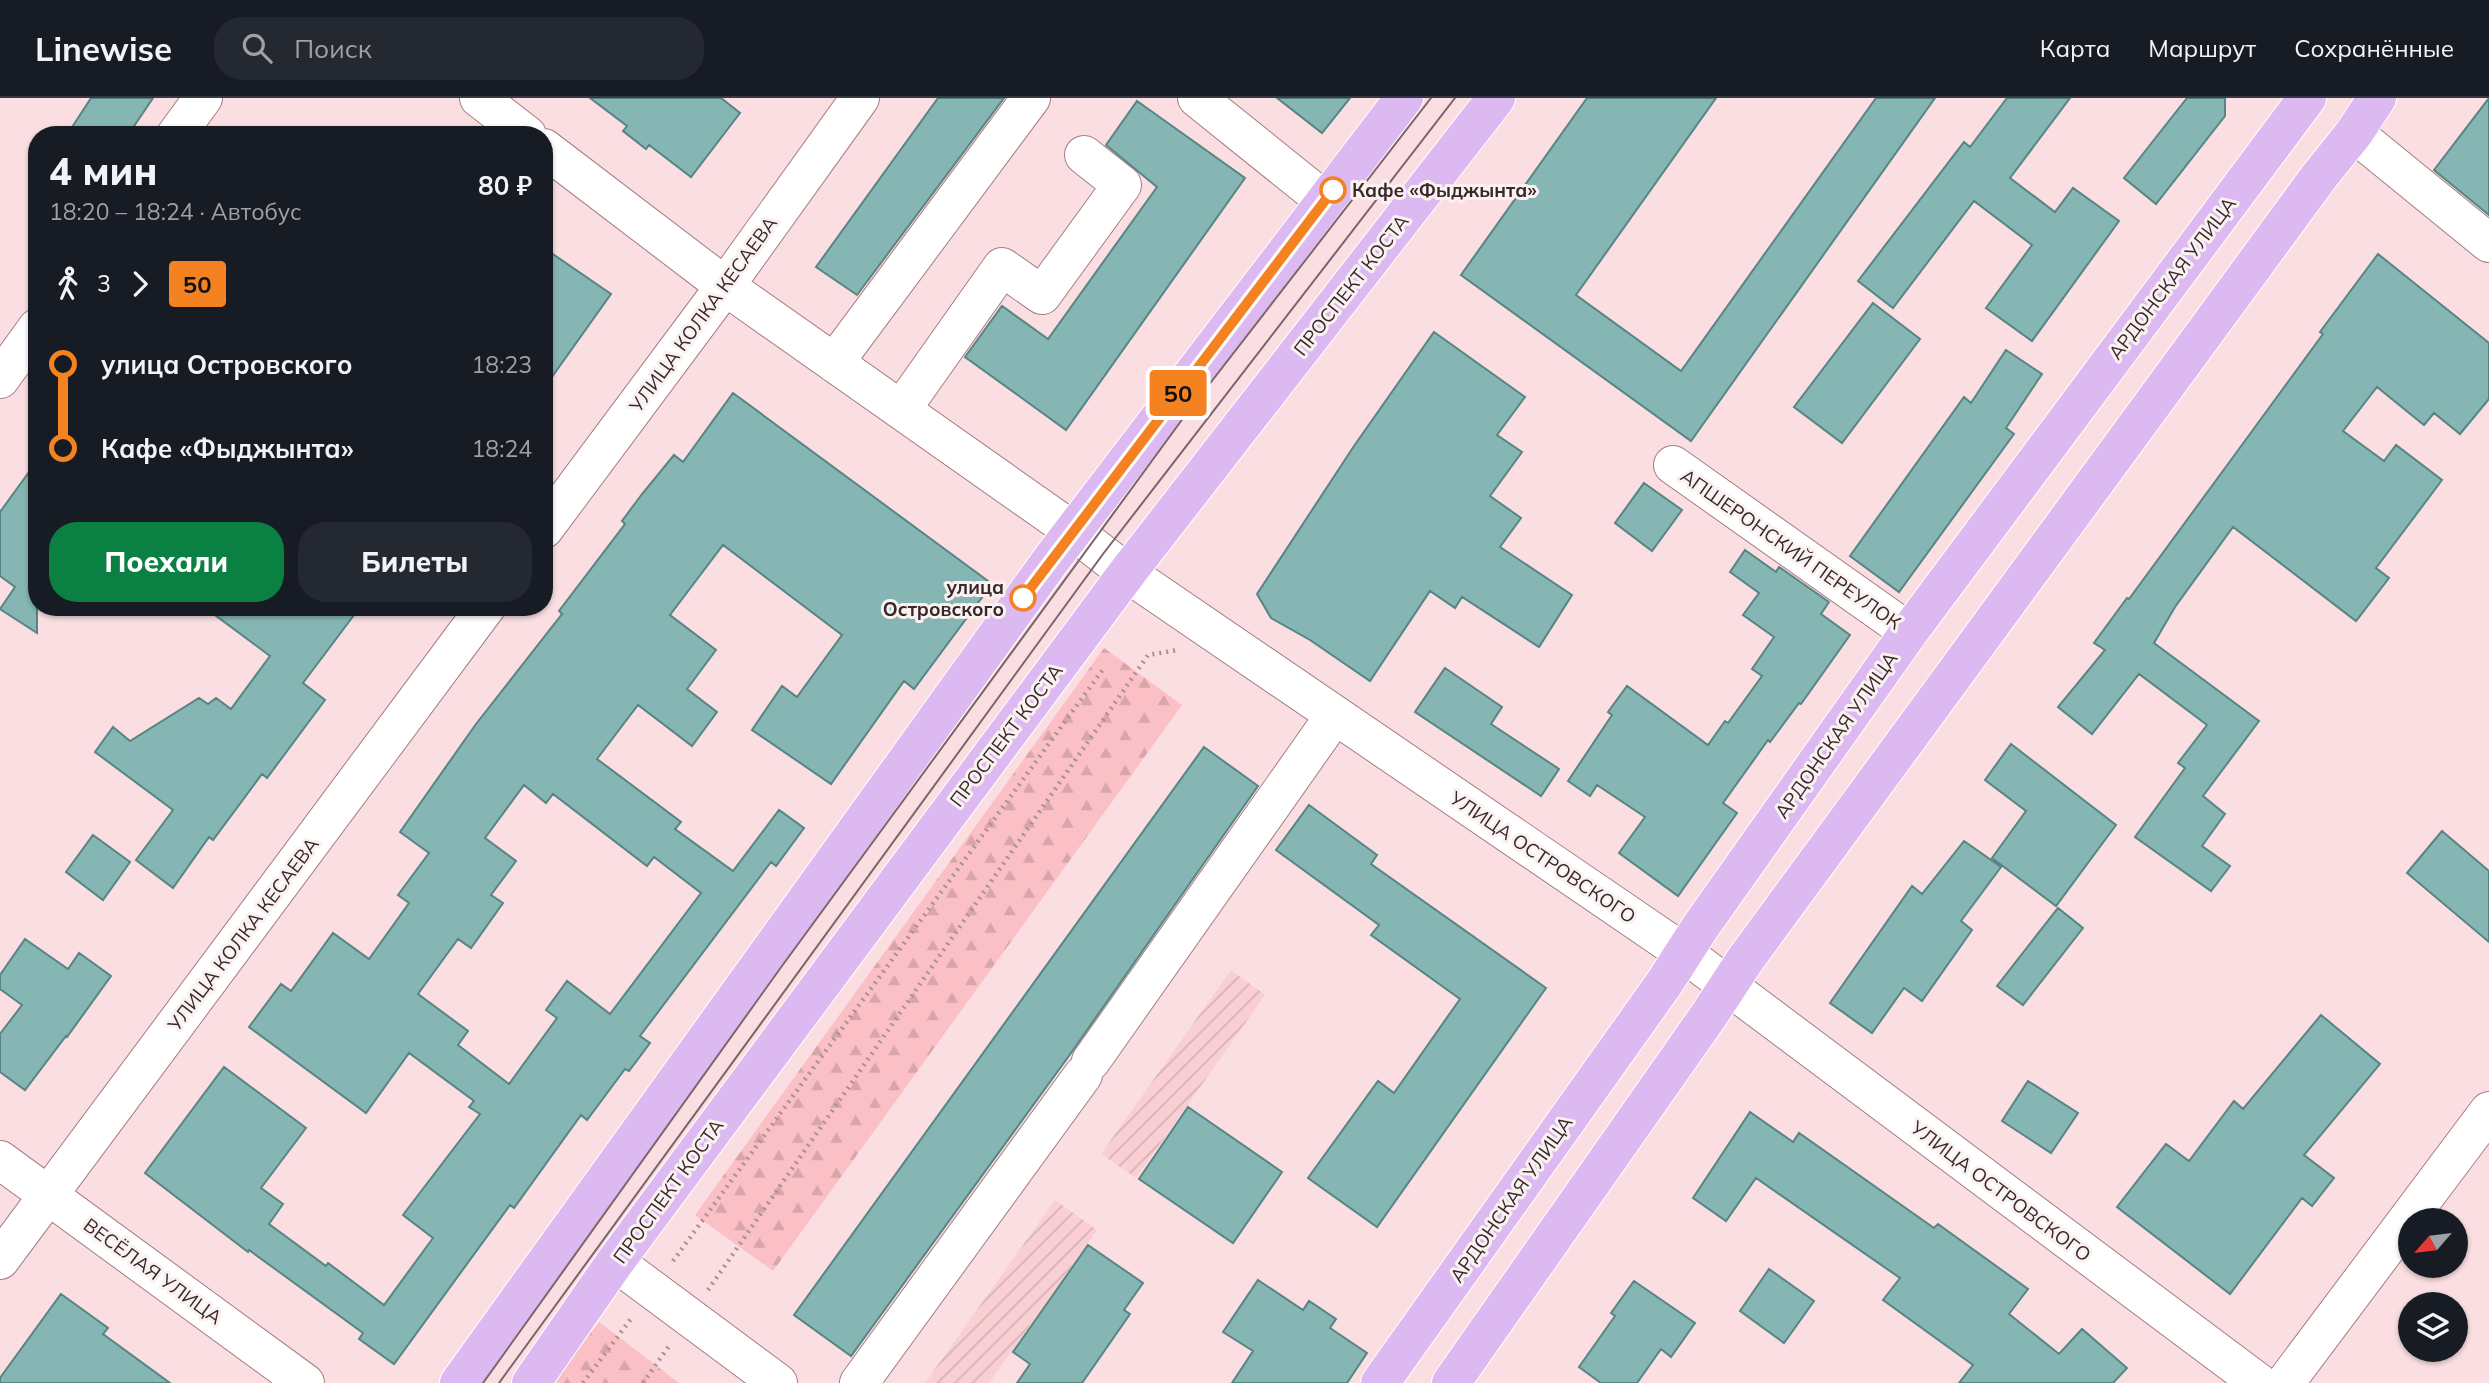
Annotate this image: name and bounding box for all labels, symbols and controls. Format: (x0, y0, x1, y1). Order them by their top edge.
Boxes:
search box (214, 17, 704, 80)
text: Linewise (35, 28, 172, 69)
icon: search (238, 29, 276, 67)
text: Поиск (294, 32, 372, 65)
text: Карта (2040, 33, 2110, 63)
text: Маршрут (2148, 33, 2256, 63)
text: Сохранённые (2294, 33, 2454, 63)
text: 4 мин (49, 147, 157, 195)
text: 80 ₽ (478, 169, 532, 202)
marker: Кафе «Фыджынта» (1320, 177, 1346, 203)
place label: Кафе «Фыджынта» (1352, 178, 1537, 202)
street label: АРДОНСКАЯ УЛИЦА (2103, 192, 2241, 364)
text: 18:20 – 18:24 · Автобус (49, 197, 302, 226)
street label: ПРОСПЕКТ КОСТА (1288, 210, 1414, 360)
street label: УЛИЦА КОЛКА КЕСАЕВА (623, 211, 782, 417)
icon: walk (49, 265, 87, 303)
icon: forward (121, 265, 159, 303)
text: 3 (97, 269, 111, 298)
text: 50 (183, 269, 212, 299)
text: улица Островского (101, 348, 352, 381)
text: 18:23 (472, 350, 532, 379)
line badge: 50 (1146, 370, 1210, 416)
text: 50 (1164, 378, 1192, 408)
text: Кафе «Фыджынта» (101, 432, 354, 465)
text: 18:24 (472, 434, 532, 463)
street label: АПШЕРОНСКИЙ ПЕРЕУЛОК (1676, 463, 1906, 635)
button: Поехали (49, 522, 284, 602)
button: Билеты (298, 522, 532, 602)
place label: улица Островского (883, 575, 1004, 621)
marker: улица Островского (1010, 585, 1036, 611)
street label: АРДОНСКАЯ УЛИЦА (1770, 647, 1902, 823)
street label: ПРОСПЕКТ КОСТА (944, 659, 1068, 811)
street label: УЛИЦА ОСТРОВСКОГО (1445, 785, 1641, 928)
street label: УЛИЦА КОЛКА КЕСАЕВА (162, 832, 324, 1036)
street label: АРДОНСКАЯ УЛИЦА (1445, 1111, 1577, 1287)
street label: ПРОСПЕКТ КОСТА (608, 1114, 728, 1268)
street label: УЛИЦА ОСТРОВСКОГО (1905, 1115, 2096, 1267)
north arrow (2398, 1208, 2468, 1278)
map controls (2398, 1208, 2468, 1362)
street label: ВЕСЁЛАЯ УЛИЦА (79, 1213, 227, 1329)
button: layers (2398, 1292, 2468, 1362)

